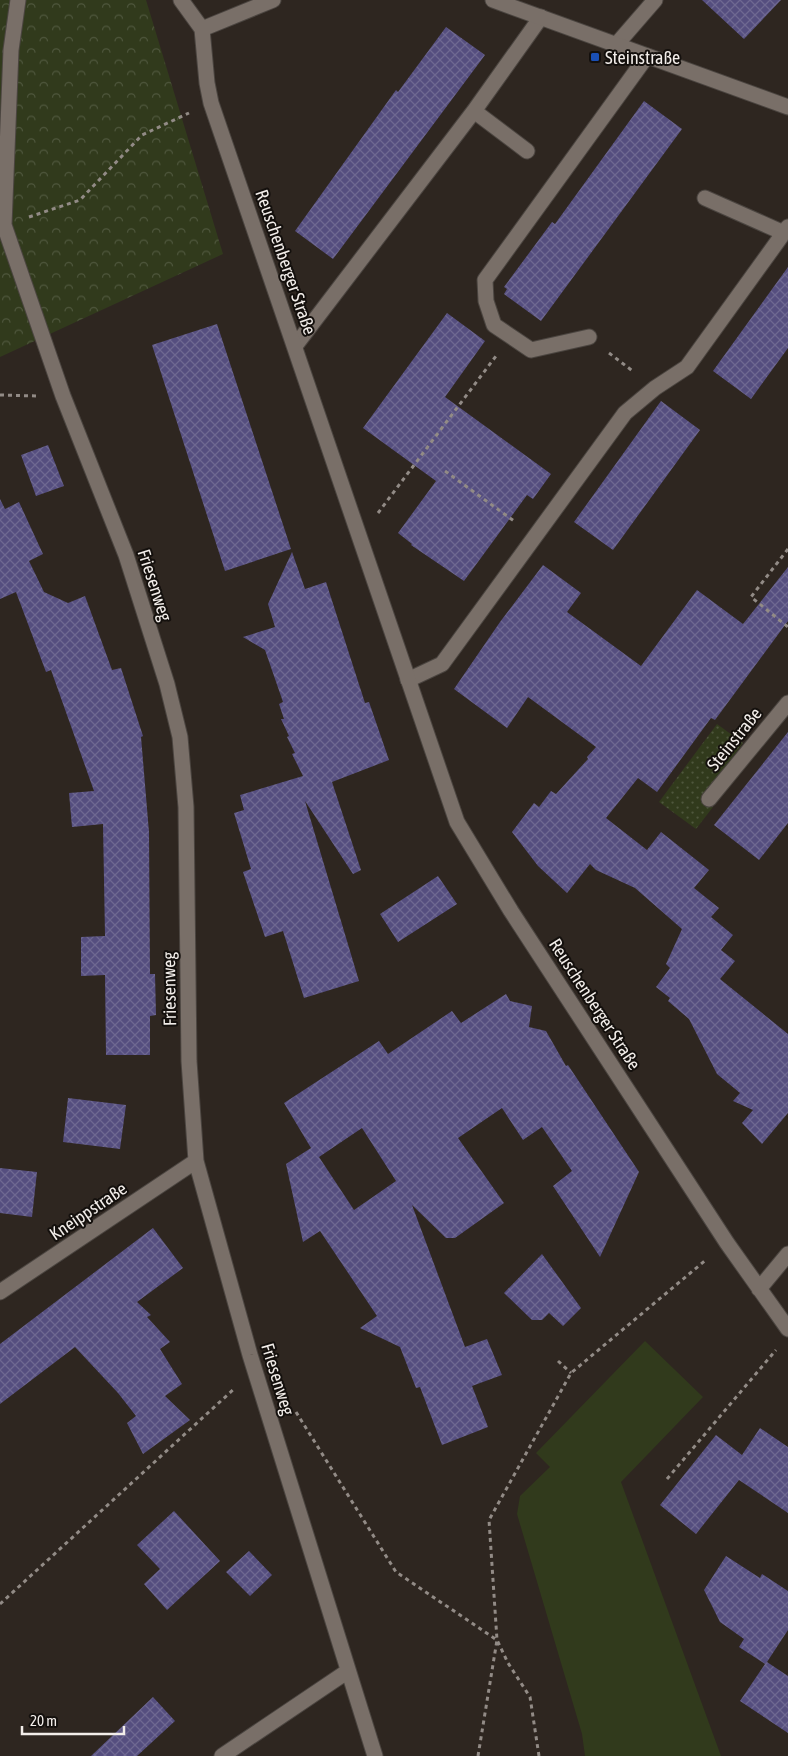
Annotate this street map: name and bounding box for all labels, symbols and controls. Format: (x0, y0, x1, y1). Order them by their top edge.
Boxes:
place label: Steinstraße (605, 47, 680, 68)
marker: Steinstraße (589, 51, 601, 63)
street label: Reuschenberger Straße (251, 187, 321, 337)
street label: Friesenweg (134, 546, 177, 624)
street label: Steinstraße (702, 703, 766, 775)
street label: Reuschenberger Straße (545, 935, 645, 1073)
street label: Friesenweg (158, 951, 180, 1026)
street label: Kneippstraße (45, 1178, 131, 1244)
street label: Friesenweg (257, 1340, 299, 1418)
scale bar (22, 1704, 125, 1736)
text: 20 m (30, 1712, 57, 1729)

